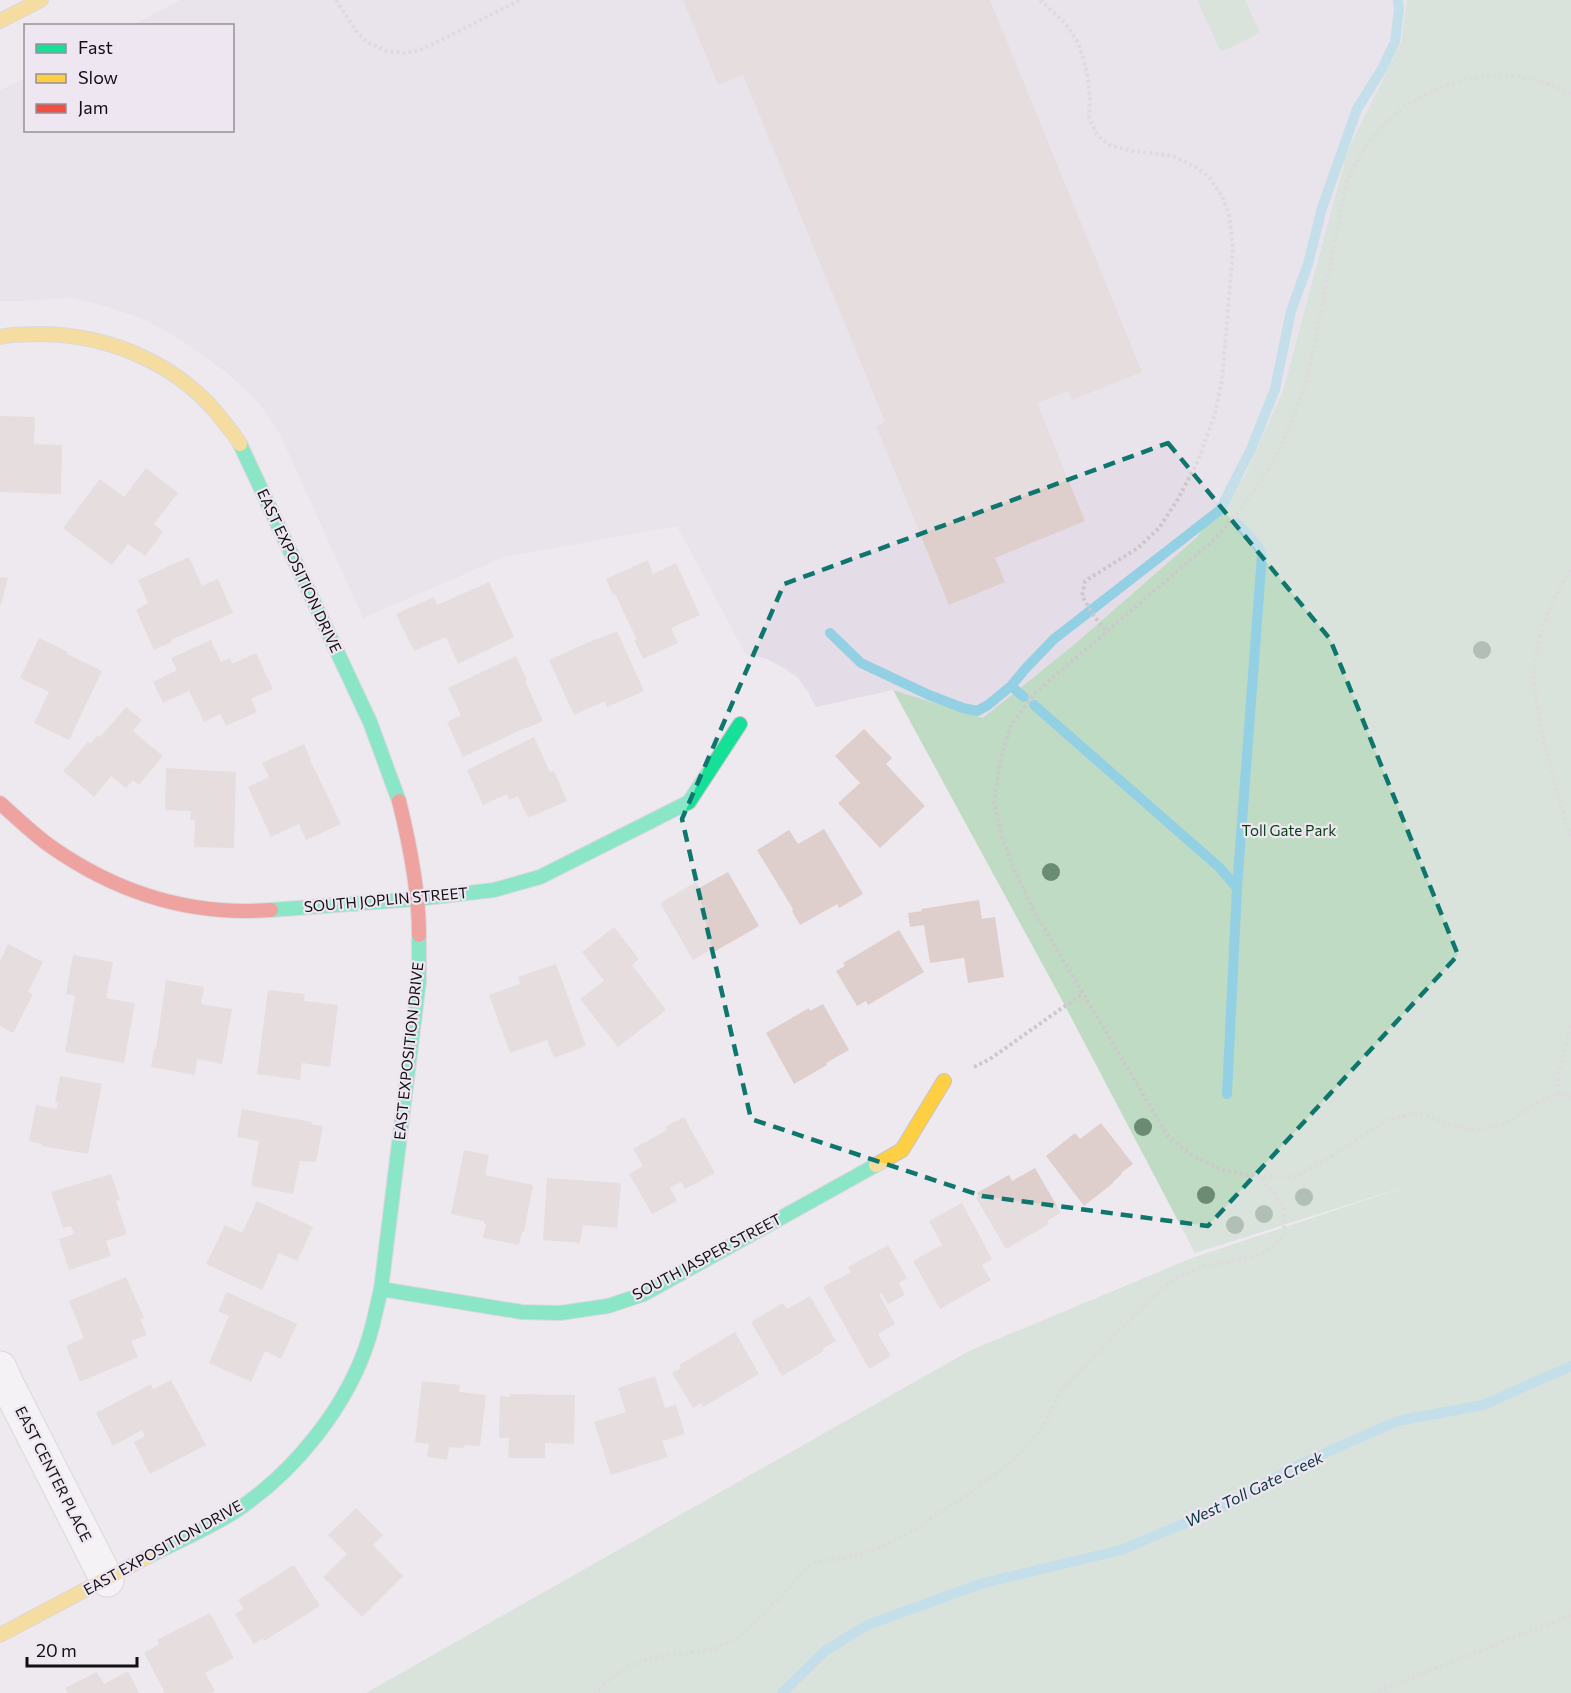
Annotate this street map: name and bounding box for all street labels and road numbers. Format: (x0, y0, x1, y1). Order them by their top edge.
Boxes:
street label: EAST EXPOSITION DRIVE (254, 486, 346, 655)
street label: SOUTH JOPLIN STREET (303, 883, 469, 915)
street label: EAST EXPOSITION DRIVE (390, 961, 426, 1141)
street label: SOUTH JASPER STREET (629, 1209, 784, 1303)
street label: EAST CENTER PLACE (12, 1403, 96, 1544)
street label: EAST EXPOSITION DRIVE (80, 1496, 245, 1598)

